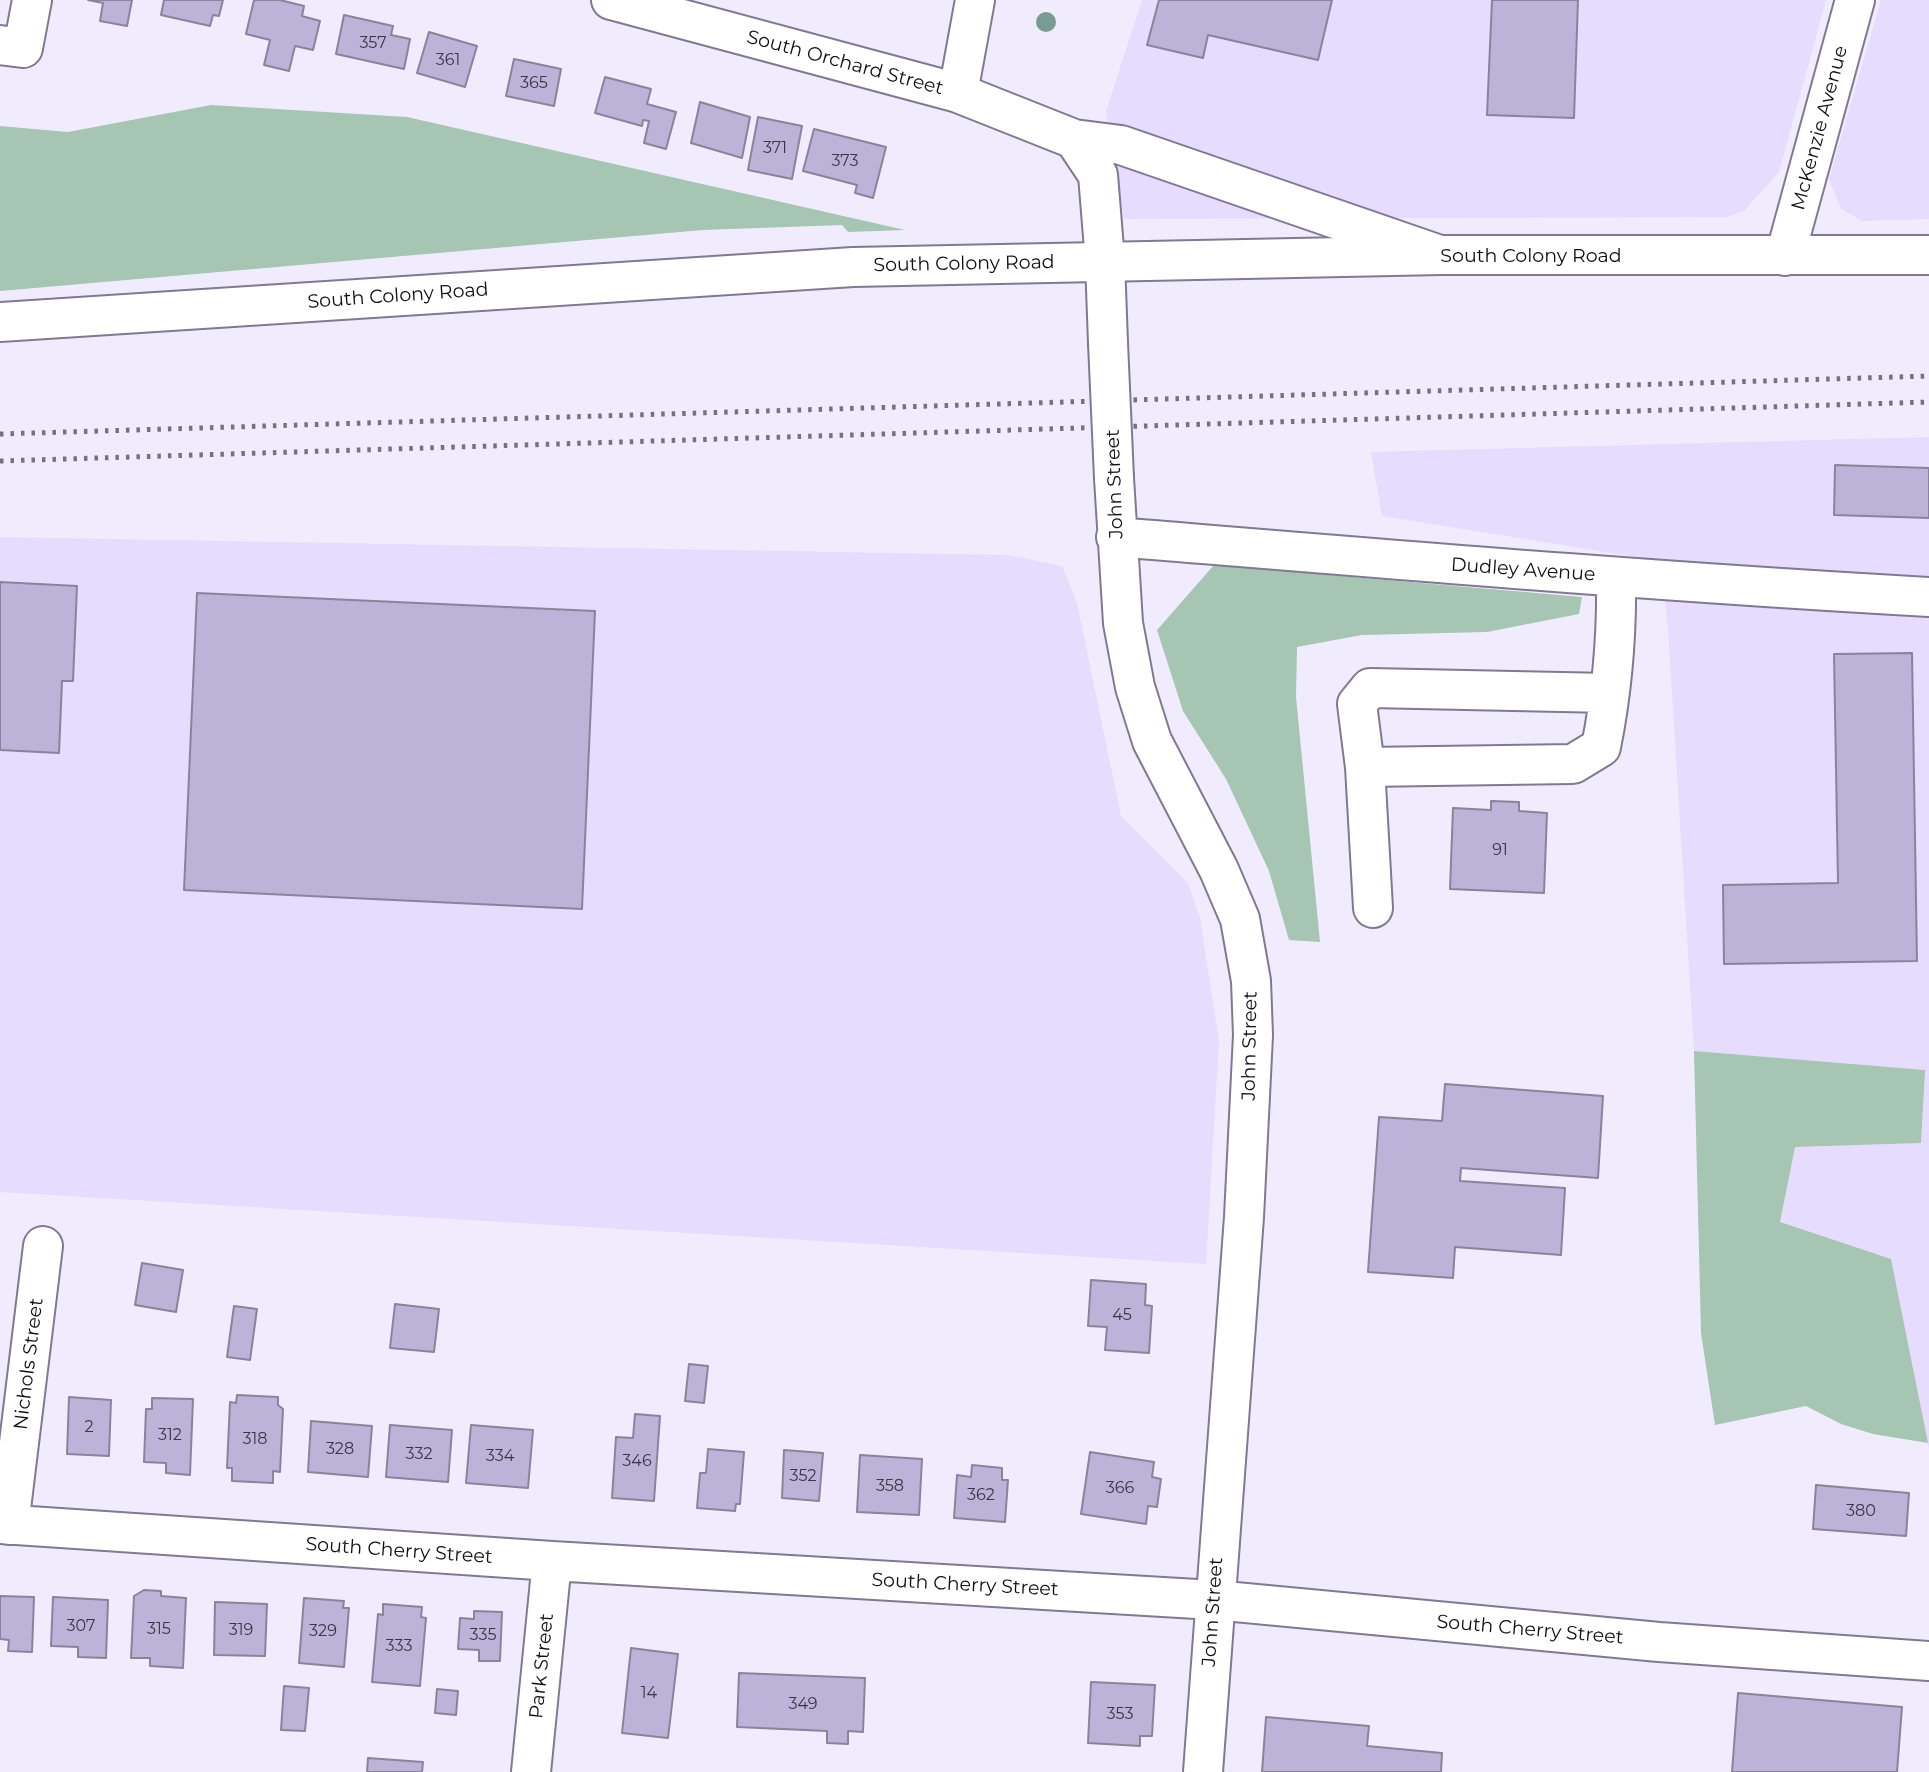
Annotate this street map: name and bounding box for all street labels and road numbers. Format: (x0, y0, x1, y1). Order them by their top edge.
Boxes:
street label: South Orchard Street (744, 26, 946, 100)
street label: McKenzie Avenue (1787, 43, 1853, 213)
street label: South Colony Road (1440, 245, 1622, 267)
street label: South Colony Road (873, 251, 1055, 277)
street label: South Colony Road (307, 278, 489, 314)
street label: John Street (1102, 429, 1128, 539)
street label: Dudley Avenue (1450, 554, 1596, 586)
street label: John Street (1238, 991, 1262, 1101)
street label: Nichols Street (10, 1297, 48, 1431)
street label: South Cherry Street (305, 1533, 493, 1569)
street label: John Street (1198, 1557, 1228, 1667)
street label: South Cherry Street (871, 1569, 1059, 1601)
street label: South Cherry Street (1436, 1610, 1624, 1650)
street label: Park Street (525, 1612, 559, 1720)

